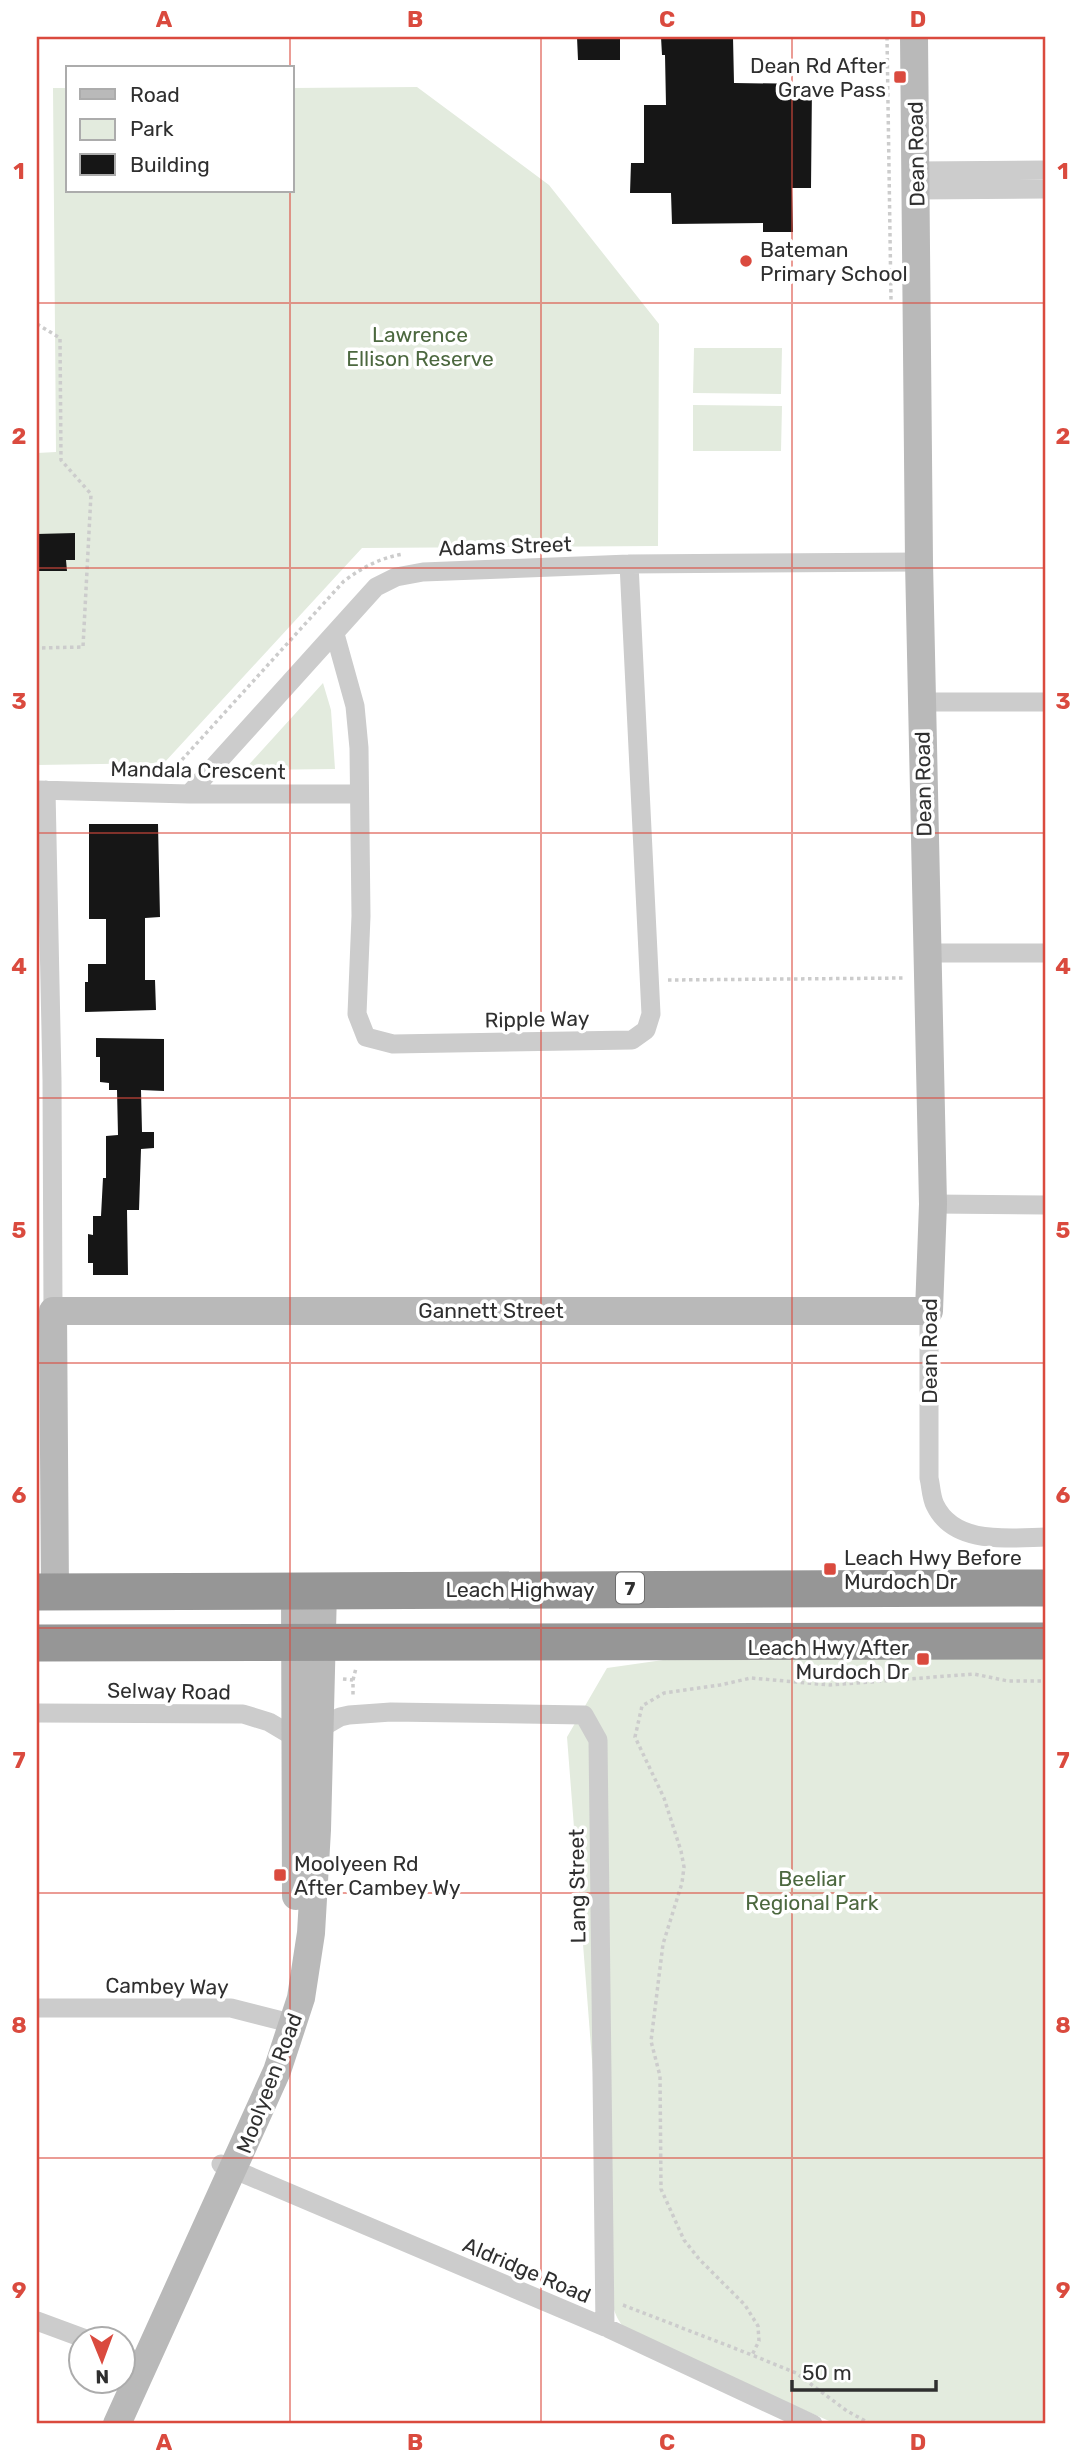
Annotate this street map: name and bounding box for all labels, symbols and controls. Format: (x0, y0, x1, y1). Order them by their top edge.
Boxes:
text: A (156, 5, 173, 33)
text: B (407, 5, 423, 33)
text: C (659, 5, 675, 33)
text: D (910, 5, 926, 33)
place label: Dean Rd After Grave Pass (750, 53, 886, 102)
legend (66, 66, 294, 192)
marker: Dean Rd After Grave Pass (892, 69, 908, 85)
text: Road (130, 82, 180, 107)
street label: Dean Road (903, 101, 929, 207)
text: Park (130, 116, 174, 141)
text: Building (130, 152, 210, 177)
text: 1 (13, 157, 25, 185)
text: 1 (1057, 157, 1069, 185)
place label: Bateman Primary School (760, 237, 908, 286)
marker: Bateman Primary School (738, 253, 754, 269)
park label: Lawrence Ellison Reserve (346, 322, 494, 371)
text: 2 (12, 422, 26, 450)
text: 2 (1056, 422, 1070, 450)
street label: Adams Street (438, 531, 572, 561)
text: 3 (11, 687, 27, 715)
text: 3 (1055, 687, 1071, 715)
street label: Dean Road (910, 731, 936, 837)
street label: Mandala Crescent (110, 756, 286, 784)
text: 4 (11, 952, 27, 980)
text: 4 (1055, 952, 1071, 980)
street label: Ripple Way (484, 1006, 590, 1032)
text: 5 (12, 1216, 27, 1244)
text: 5 (1056, 1216, 1071, 1244)
street label: Gannett Street (418, 1298, 564, 1323)
street label: Dean Road (917, 1298, 942, 1404)
text: 6 (12, 1481, 27, 1509)
text: 6 (1056, 1481, 1071, 1509)
place label: Leach Hwy Before Murdoch Dr (844, 1545, 1022, 1594)
marker: Leach Hwy Before Murdoch Dr (822, 1561, 838, 1577)
road number: 7 (616, 1572, 644, 1604)
street label: Leach Highway (445, 1577, 595, 1602)
place label: Leach Hwy After Murdoch Dr (747, 1635, 909, 1684)
marker: Leach Hwy After Murdoch Dr (915, 1651, 931, 1667)
street label: Selway Road (107, 1677, 231, 1705)
text: 7 (12, 1746, 26, 1774)
text: 7 (1056, 1746, 1070, 1774)
street label: Lang Street (564, 1829, 590, 1943)
place label: Moolyeen Rd After Cambey Wy (294, 1851, 461, 1900)
park label: Beeliar Regional Park (745, 1866, 879, 1915)
marker: Moolyeen Rd After Cambey Wy (272, 1867, 288, 1883)
street label: Cambey Way (105, 1972, 229, 2000)
street label: Moolyeen Road (231, 2009, 307, 2157)
text: 8 (11, 2011, 27, 2039)
text: 8 (1055, 2011, 1071, 2039)
street label: Aldridge Road (459, 2232, 595, 2308)
text: 9 (12, 2276, 26, 2304)
text: 9 (1056, 2276, 1070, 2304)
north arrow (66, 2324, 136, 2394)
scale bar (792, 2349, 935, 2393)
text: 50 m (802, 2360, 852, 2385)
text: N (95, 2365, 109, 2388)
text: A (156, 2428, 173, 2456)
text: B (407, 2428, 423, 2456)
text: C (659, 2428, 675, 2456)
text: D (910, 2428, 926, 2456)

